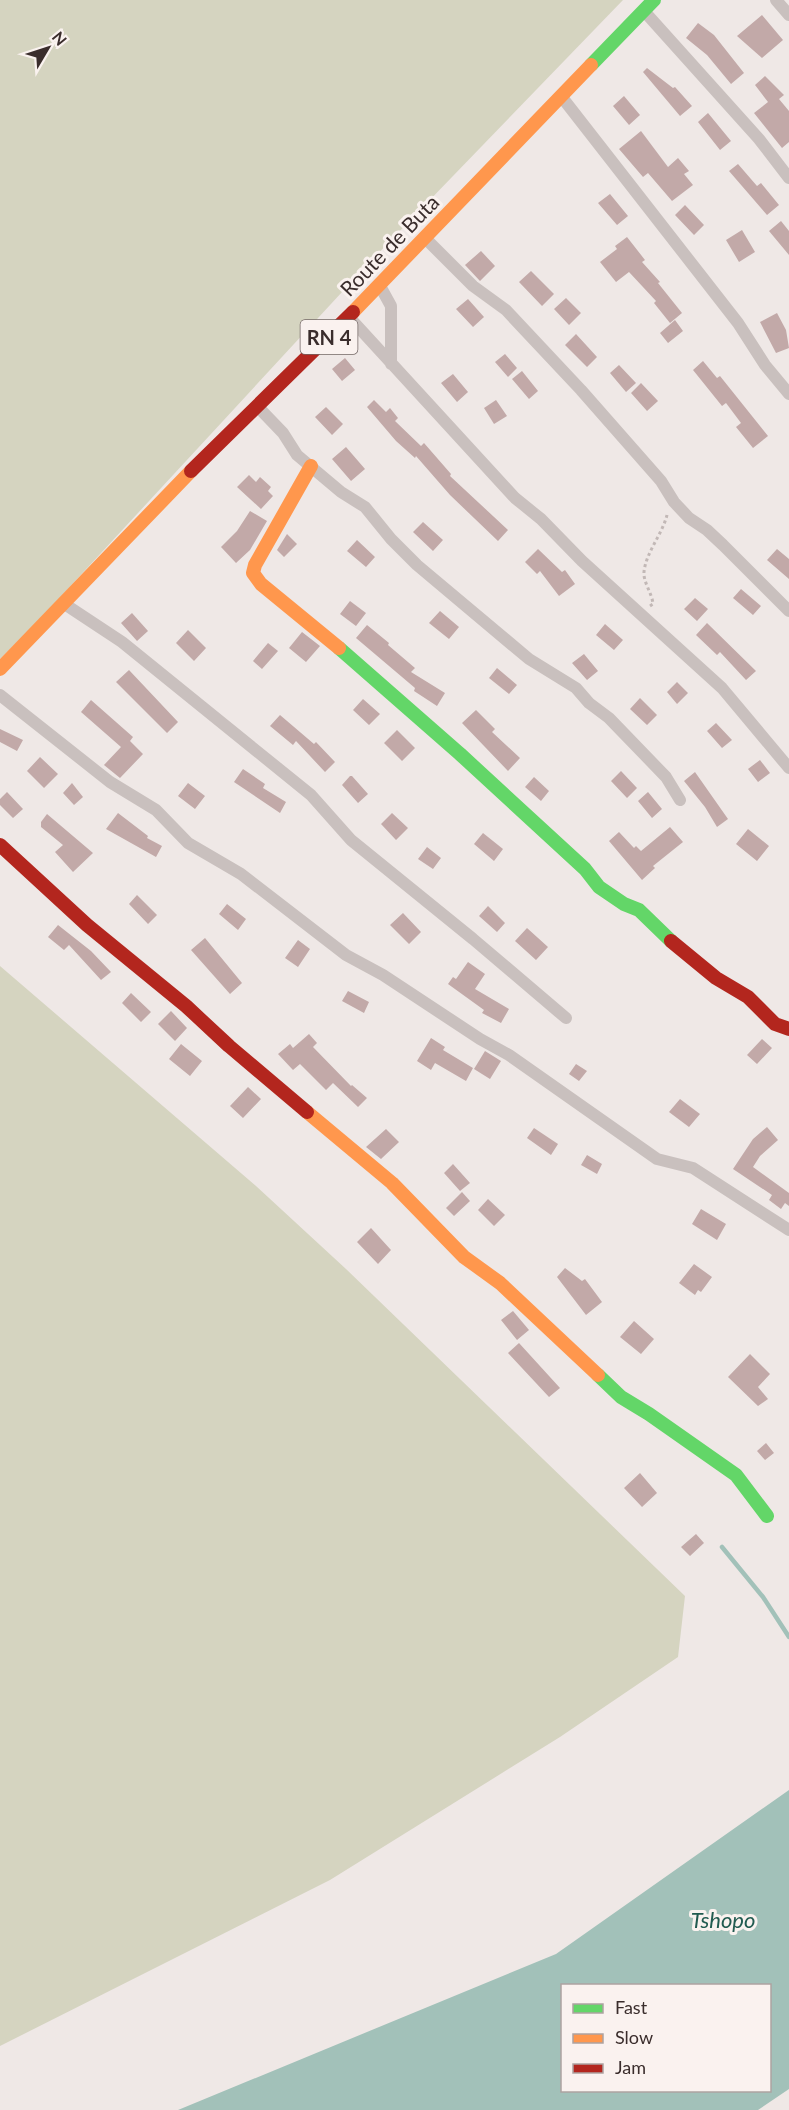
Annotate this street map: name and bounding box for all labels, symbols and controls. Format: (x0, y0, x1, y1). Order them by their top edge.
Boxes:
north arrow (18, 18, 78, 78)
text: N (49, 27, 71, 49)
street label: Route de Buta (334, 189, 444, 301)
road number: RN 4 (300, 320, 358, 354)
water label: Tshopo (691, 1906, 755, 1933)
legend (561, 1984, 771, 2092)
text: Fast (615, 1996, 648, 2018)
text: Slow (615, 2026, 653, 2048)
text: Jam (615, 2056, 646, 2078)

